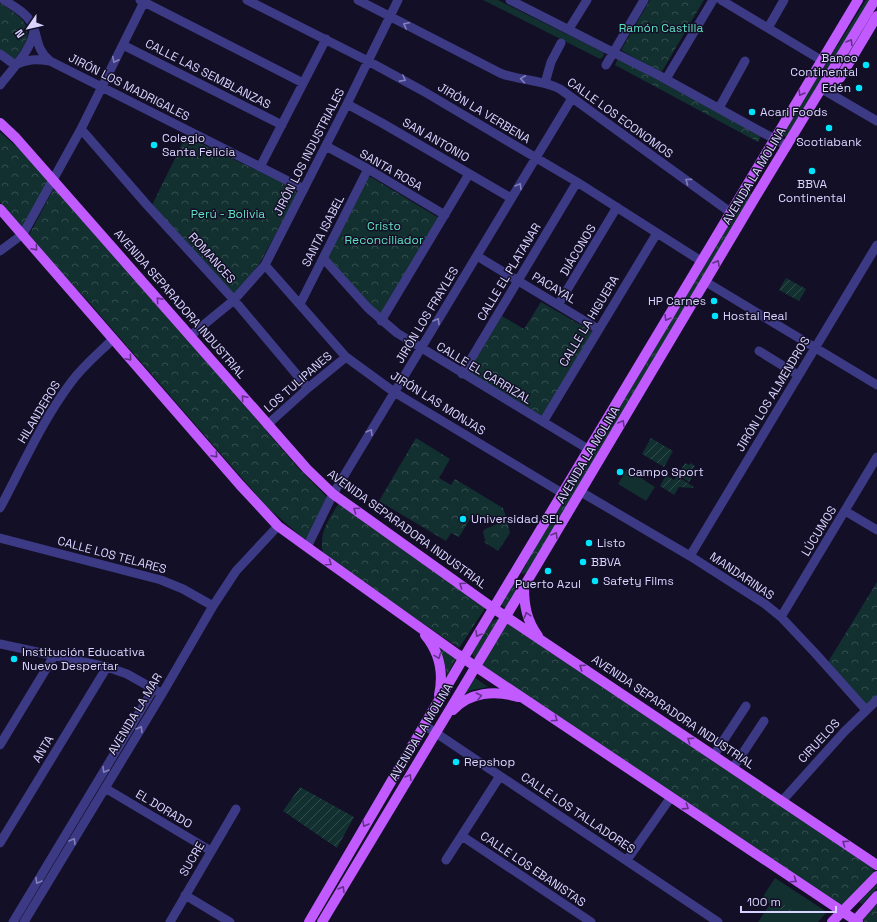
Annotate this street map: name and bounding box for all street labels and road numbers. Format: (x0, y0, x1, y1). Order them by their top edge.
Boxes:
street label: CALLE LAS SEMBLANZAS (142, 35, 274, 113)
street label: JIRÓN LOS MADRIGALES (66, 49, 192, 125)
street label: CALLE LOS ECONOMOS (564, 74, 676, 162)
street label: JIRÓN LA VERBENA (435, 79, 534, 147)
street label: JIRÓN LOS INDUSTRIALES (270, 85, 348, 219)
street label: SAN ANTONIO (400, 114, 472, 166)
street label: AVENIDA LA MOLINA (719, 124, 790, 228)
street label: SANTA ROSA (357, 146, 426, 195)
street label: SANTA ISABEL (298, 192, 348, 270)
street label: CALLE EL PLATANAR (473, 220, 545, 324)
street label: DIÁCONOS (556, 221, 600, 279)
street label: AVENIDA SEPARADORA INDUSTRIAL (111, 226, 250, 382)
street label: ROMANCES (185, 229, 239, 287)
street label: JIRÓN LOS FRAYLES (392, 264, 462, 366)
street label: PACAYAL (529, 269, 579, 308)
street label: CALLE LA HIGUERA (555, 272, 623, 370)
street label: JIRÓN LOS ALMENDROS (732, 334, 814, 454)
street label: CALLE EL CARRIZAL (433, 338, 535, 408)
street label: LOS TULIPANES (261, 348, 335, 416)
street label: JIRÓN LAS MONJAS (387, 367, 489, 439)
street label: HILANDEROS (14, 378, 64, 446)
street label: AVENIDA LA MOLINA (553, 403, 624, 507)
street label: AVENIDA SEPARADORA INDUSTRIAL (324, 466, 490, 593)
street label: LÚCUMOS (798, 503, 840, 559)
street label: CALLE LOS TELARES (56, 533, 168, 577)
street label: MANDARINAS (707, 548, 777, 604)
street label: AVENIDA SEPARADORA INDUSTRIAL (588, 651, 758, 773)
street label: AVENIDA LA MAR (104, 670, 166, 758)
street label: AVENIDA LA MOLINA (386, 680, 457, 784)
street label: CIRUELOS (795, 716, 843, 766)
street label: ANTA (29, 732, 58, 766)
street label: CALLE LOS TALLADORES (518, 769, 638, 857)
street label: EL DORADO (133, 786, 195, 832)
street label: CALLE LOS EBANISTAS (477, 828, 589, 910)
street label: SUCRE (176, 839, 208, 879)

